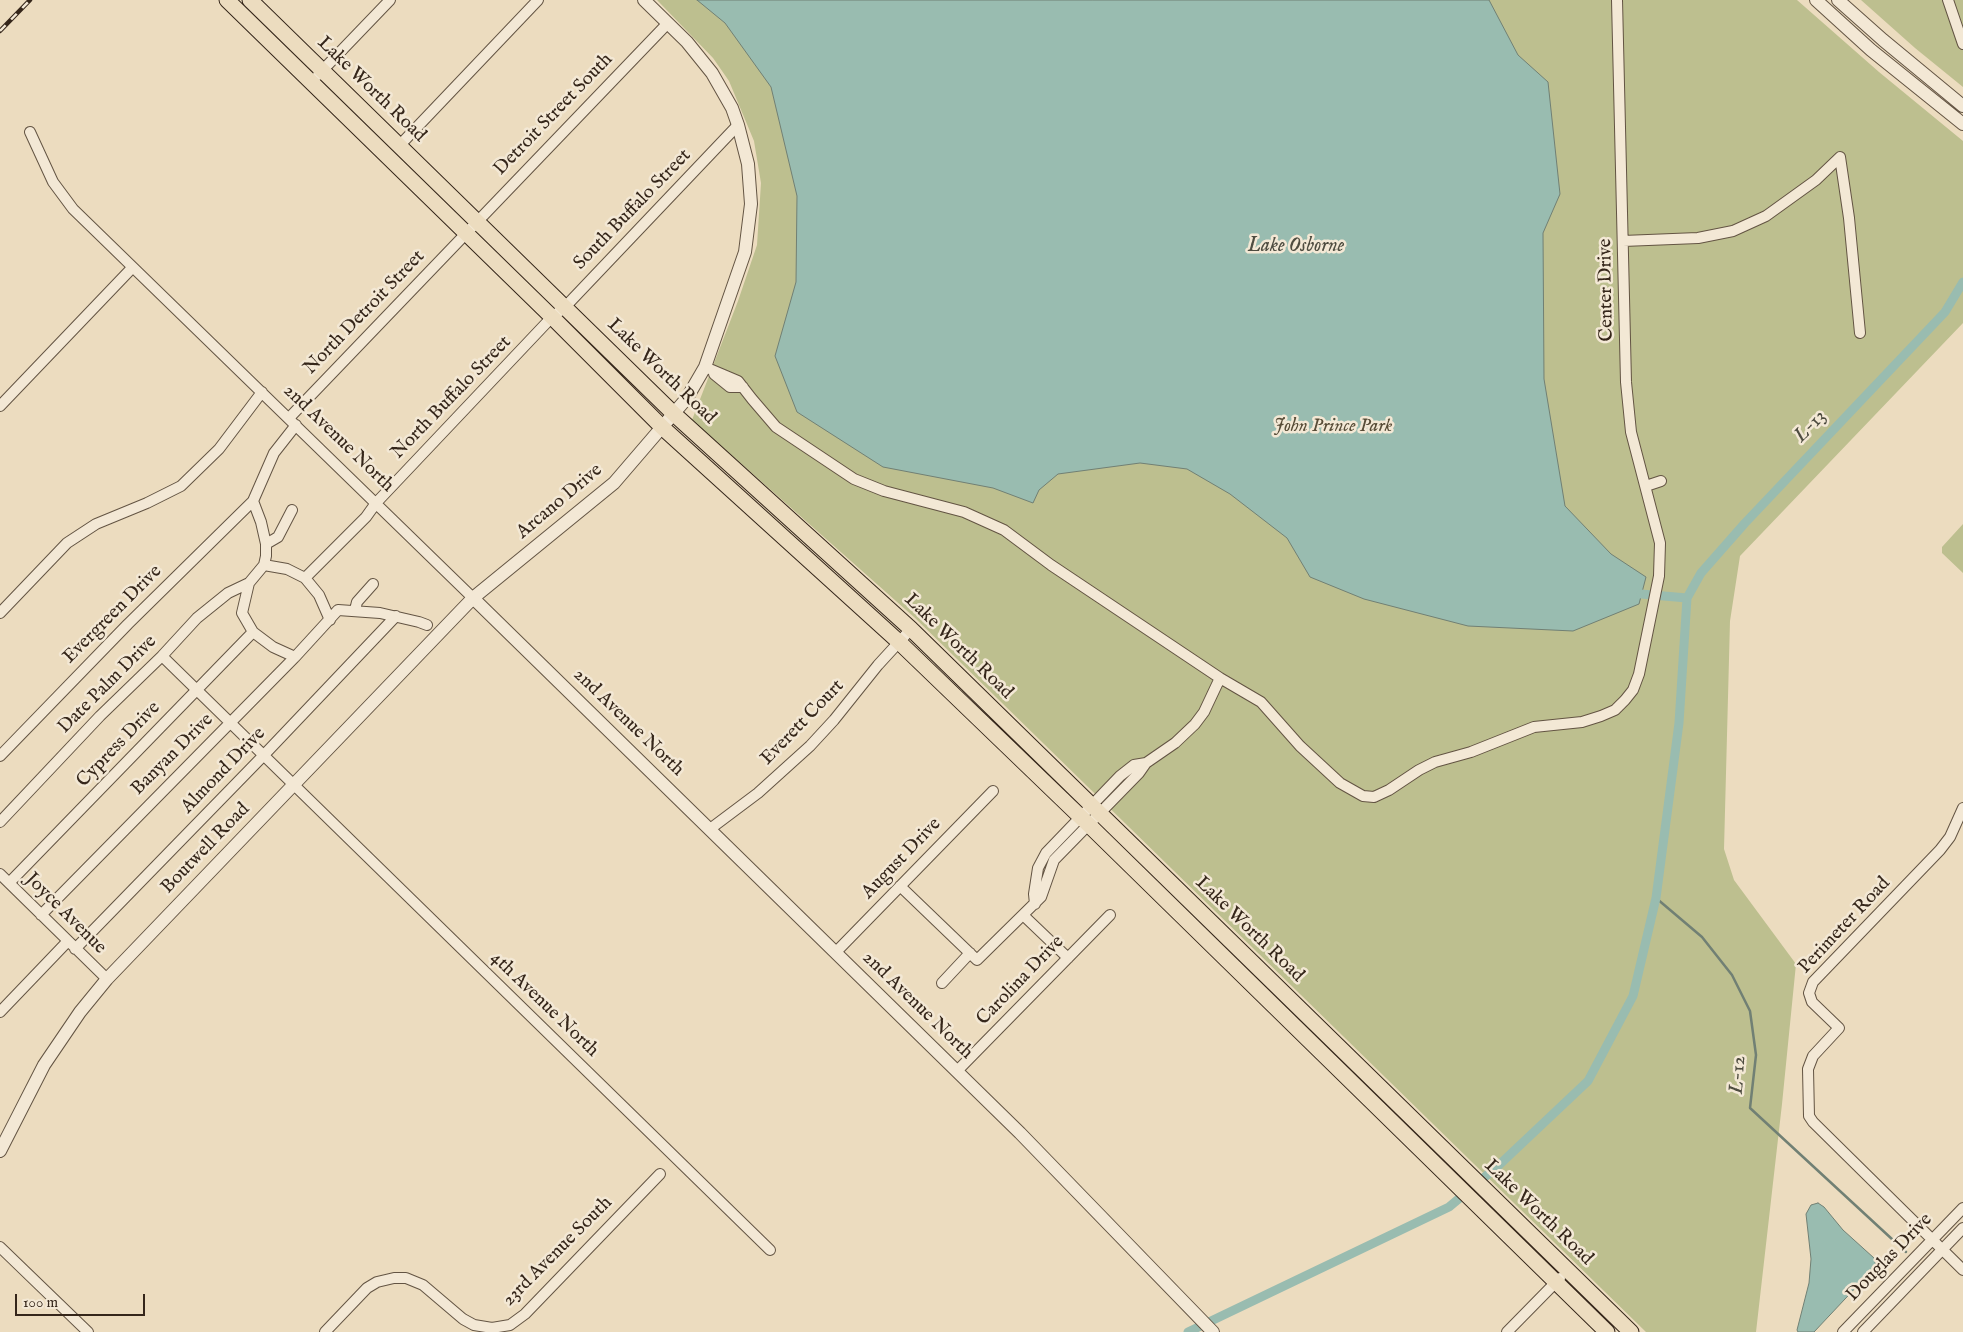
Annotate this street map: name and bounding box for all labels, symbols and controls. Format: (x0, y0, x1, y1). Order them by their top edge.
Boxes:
street label: Lake Worth Road (312, 32, 430, 148)
street label: Detroit Street South (490, 49, 618, 181)
street label: South Buffalo Street (570, 145, 696, 275)
water label: Lake Osborne (1248, 235, 1344, 259)
street label: Center Drive (1595, 238, 1619, 342)
street label: North Detroit Street (300, 246, 430, 380)
street label: Lake Worth Road (602, 314, 720, 430)
street label: North Buffalo Street (387, 332, 517, 464)
street label: 2nd Avenue North (278, 380, 398, 498)
water label: L-13 (1790, 406, 1832, 448)
park label: John Prince Park (1274, 416, 1392, 438)
street label: Arcano Drive (512, 460, 608, 544)
street label: Evergreen Drive (59, 561, 167, 669)
street label: Lake Worth Road (899, 589, 1017, 705)
street label: Date Palm Drive (54, 631, 162, 739)
street label: 2nd Avenue North (568, 664, 688, 782)
street label: Everett Court (757, 675, 849, 771)
street label: Cypress Drive (72, 697, 166, 793)
street label: Banyan Drive (127, 709, 219, 801)
street label: Almond Drive (177, 723, 271, 819)
street label: Boutwell Road (157, 799, 255, 899)
street label: August Drive (858, 814, 946, 904)
street label: Joyce Avenue (20, 869, 110, 959)
street label: Lake Worth Road (1190, 872, 1308, 988)
street label: Perimeter Road (1794, 873, 1896, 979)
street label: Carolina Drive (973, 931, 1069, 1031)
street label: 4th Avenue North (485, 947, 603, 1063)
street label: 2nd Avenue North (857, 947, 977, 1065)
water label: L-12 (1726, 1055, 1752, 1095)
street label: Lake Worth Road (1479, 1155, 1597, 1271)
street label: 23rd Avenue South (498, 1192, 618, 1312)
street label: Douglas Drive (1842, 1209, 1938, 1307)
scale bar (18, 1284, 148, 1316)
text: 100 m (23, 1293, 58, 1312)

